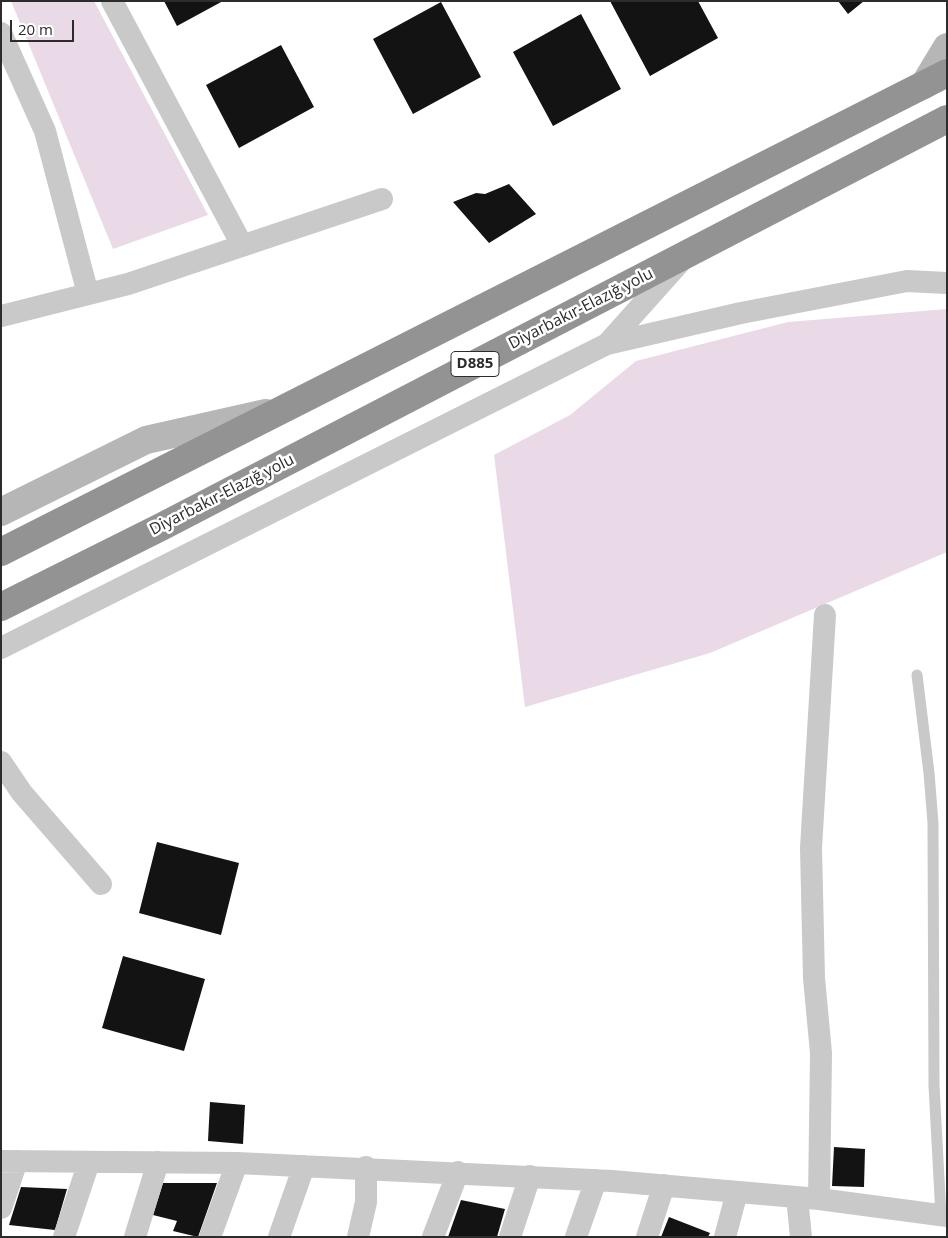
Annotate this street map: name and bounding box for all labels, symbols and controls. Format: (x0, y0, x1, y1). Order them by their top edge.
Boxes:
scale bar (12, 10, 76, 42)
text: 20 m (18, 19, 53, 39)
street label: Diyarbakır-Elazığ yolu (506, 264, 656, 354)
road number: D885 (451, 352, 499, 376)
street label: Diyarbakır-Elazığ yolu (147, 450, 297, 540)

